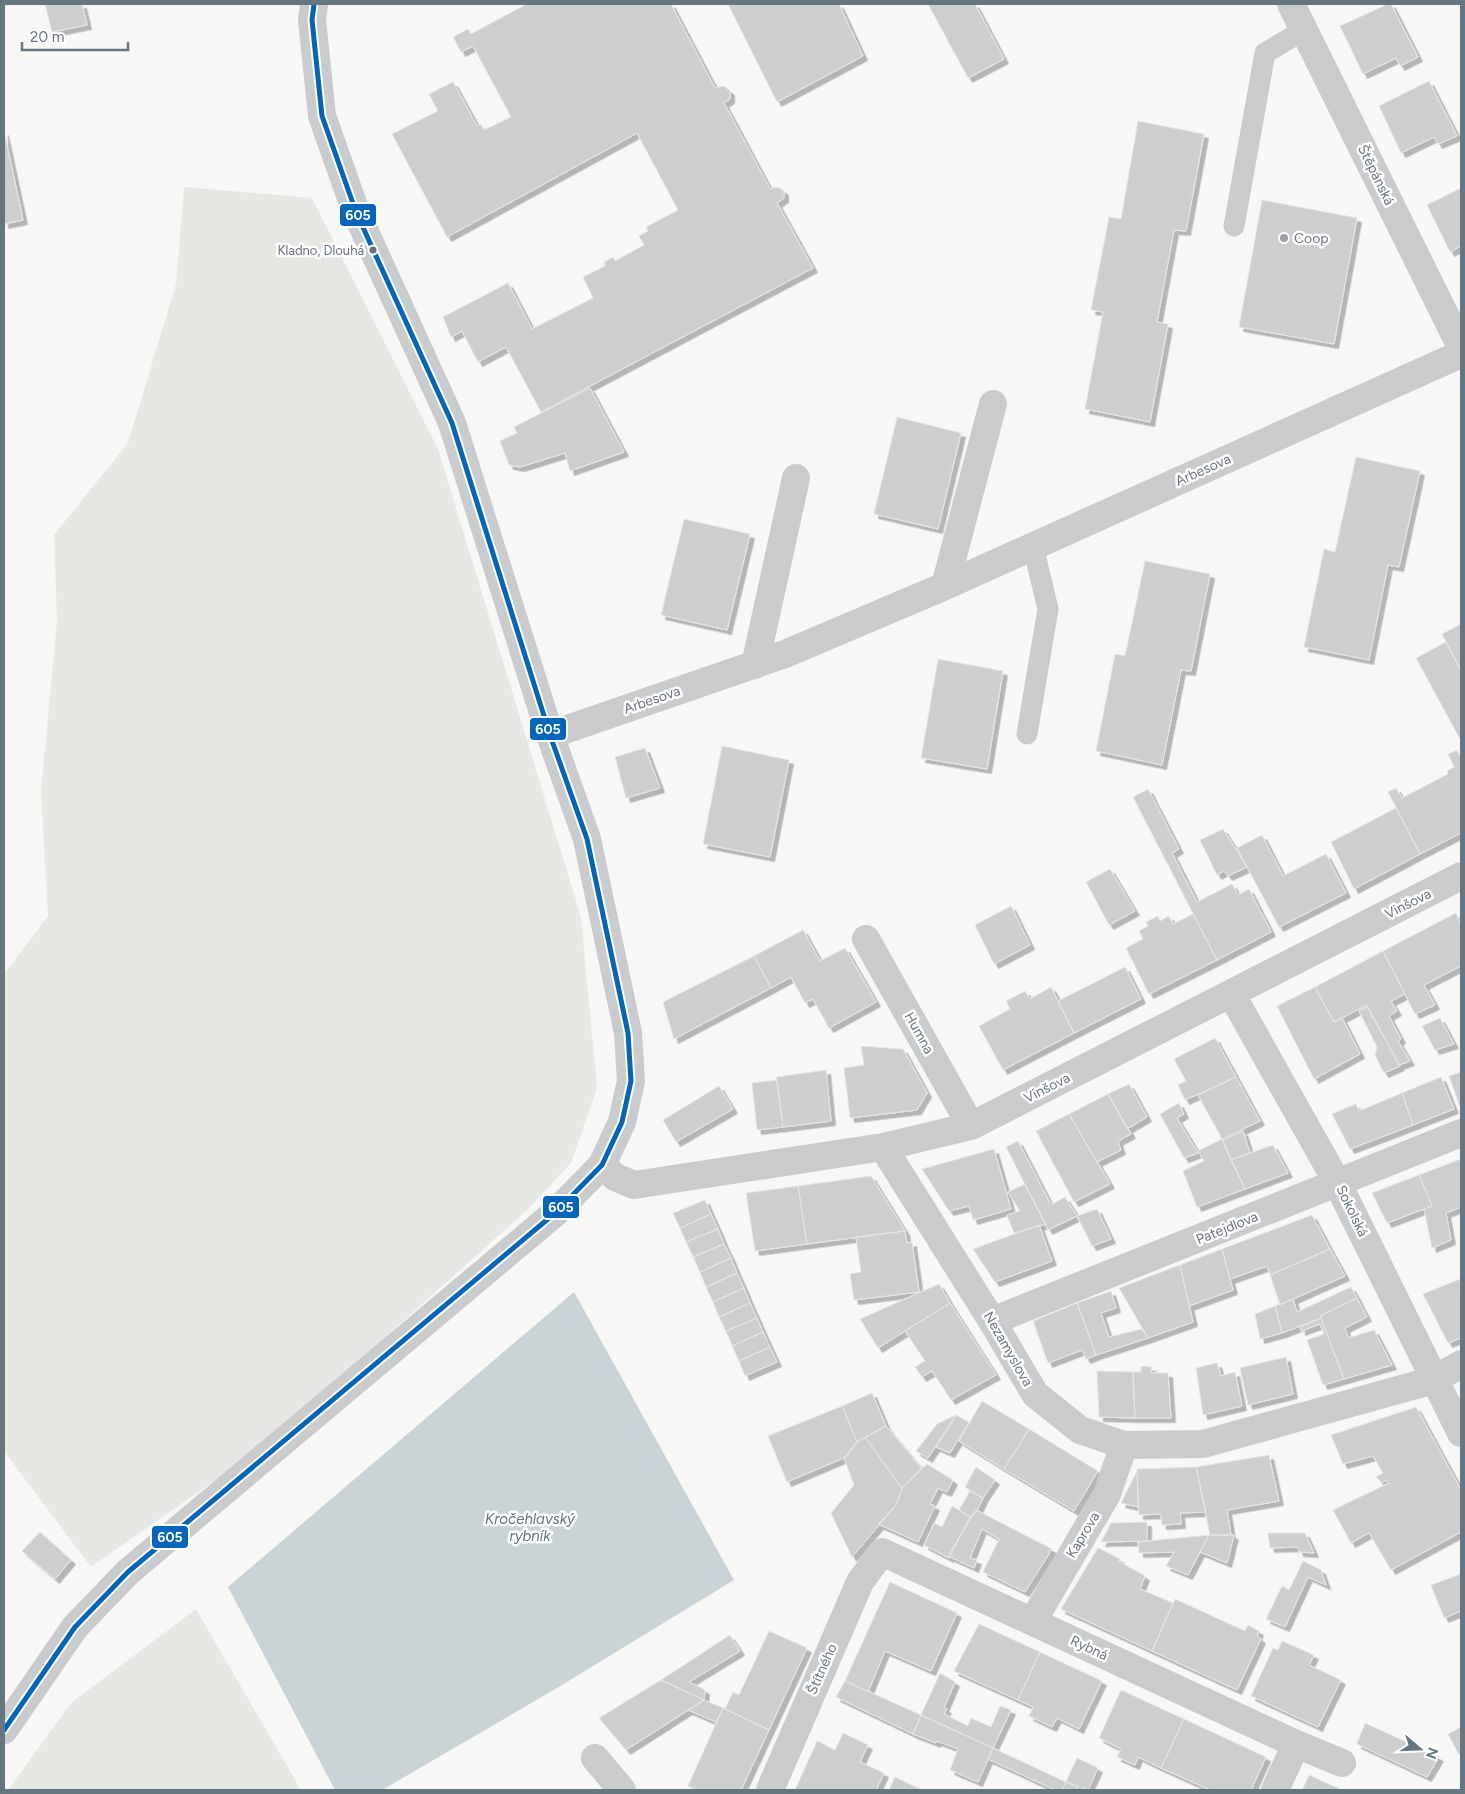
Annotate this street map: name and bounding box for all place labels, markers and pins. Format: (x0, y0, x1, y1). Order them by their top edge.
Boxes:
place label: Coop (1294, 230, 1329, 247)
marker: Coop (1278, 232, 1290, 244)
place label: Kladno, Dlouhá (278, 243, 364, 258)
marker: Kladno, Dlouhá (368, 245, 378, 255)

